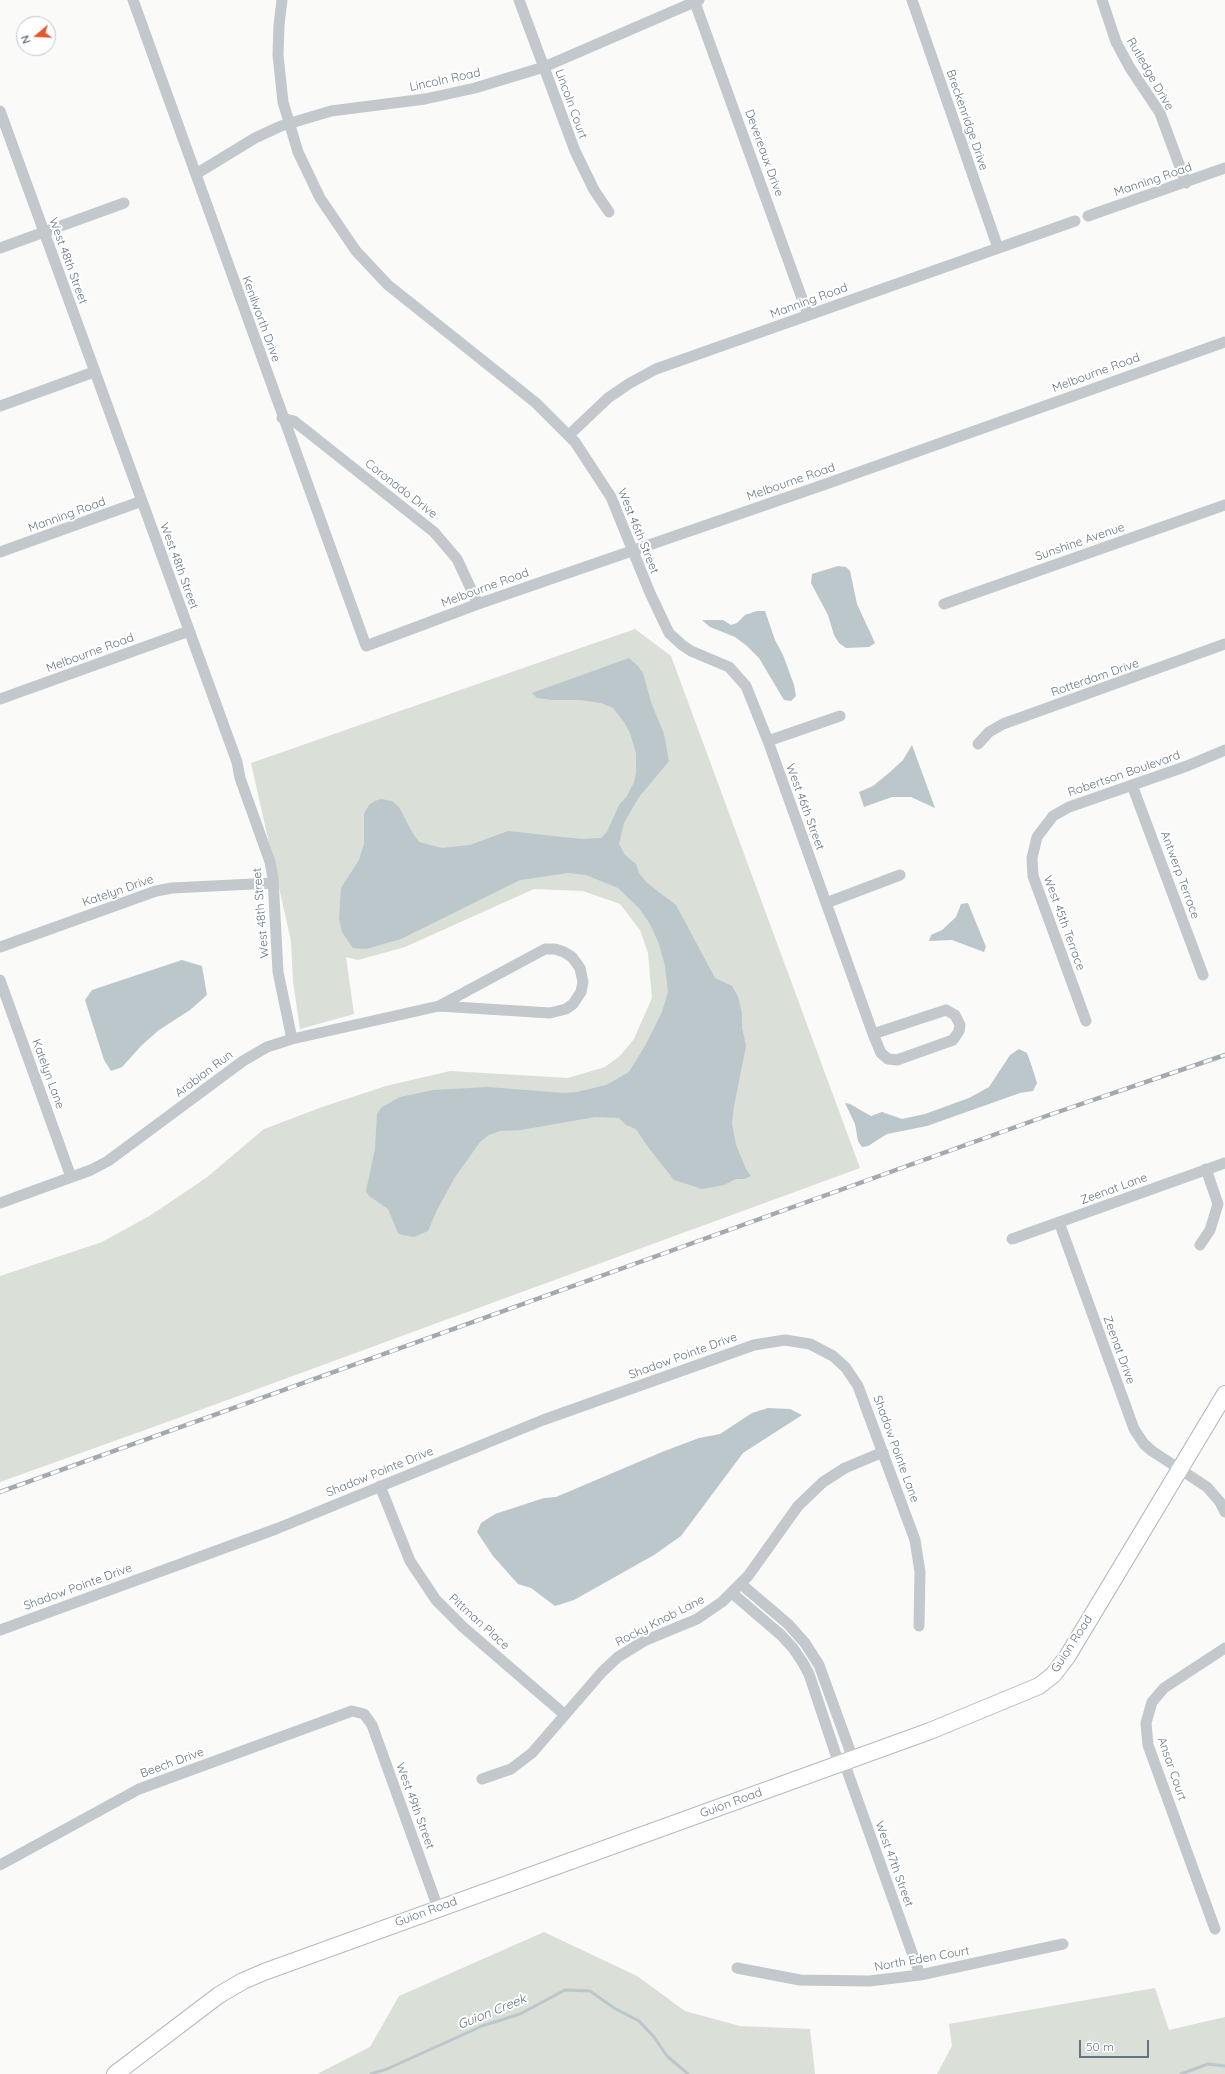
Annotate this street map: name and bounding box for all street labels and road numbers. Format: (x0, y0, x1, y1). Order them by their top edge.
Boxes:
street label: Rutledge Drive (1123, 35, 1177, 113)
street label: Lincoln Road (408, 65, 482, 95)
street label: Lincoln Court (552, 67, 590, 141)
street label: Breckenridge Drive (943, 68, 991, 172)
street label: Devereaux Drive (742, 107, 786, 199)
street label: Manning Road (1112, 160, 1194, 200)
street label: West 48th Street (46, 216, 90, 306)
street label: Kenilworth Drive (239, 274, 283, 364)
street label: Manning Road (768, 280, 850, 322)
street label: Melbourne Road (1050, 350, 1142, 396)
street label: Coronado Drive (362, 456, 440, 522)
street label: Melbourne Road (745, 460, 837, 504)
street label: West 46th Street (614, 486, 662, 576)
street label: Manning Road (26, 494, 108, 536)
street label: Sunshine Avenue (1033, 520, 1127, 564)
street label: West 48th Street (157, 521, 201, 611)
street label: Melbourne Road (439, 565, 531, 611)
street label: Melbourne Road (44, 630, 136, 676)
street label: Rotterdam Drive (1049, 656, 1141, 700)
street label: Robertson Boulevard (1066, 748, 1182, 800)
street label: West 46th Street (783, 762, 827, 852)
street label: Antwerp Terrace (1157, 829, 1203, 921)
street label: West 48th Street (250, 867, 272, 959)
street label: Katelyn Drive (80, 872, 156, 910)
street label: West 45th Terrace (1040, 873, 1088, 973)
street label: Katelyn Lane (29, 1037, 67, 1111)
street label: Arabian Run (172, 1048, 236, 1100)
street label: Zeenat Lane (1079, 1170, 1149, 1208)
street label: Zeenat Drive (1100, 1314, 1138, 1386)
street label: Shadow Pointe Drive (627, 1330, 739, 1382)
street label: Shadow Pointe Lane (870, 1394, 922, 1504)
street label: Shadow Pointe Drive (324, 1444, 436, 1500)
street label: Shadow Pointe Drive (22, 1561, 134, 1613)
street label: Pittman Place (446, 1591, 512, 1653)
street label: Rocky Knob Lane (613, 1592, 707, 1650)
street label: Guion Road (1048, 1613, 1096, 1675)
street label: Ansar Court (1154, 1735, 1190, 1803)
street label: Beech Drive (138, 1745, 206, 1781)
street label: West 49th Street (393, 1761, 437, 1851)
street label: Guion Road (698, 1785, 764, 1821)
street label: West 47th Street (872, 1819, 916, 1909)
street label: Guion Road (393, 1894, 459, 1930)
street label: North Eden Court (873, 1944, 971, 1974)

